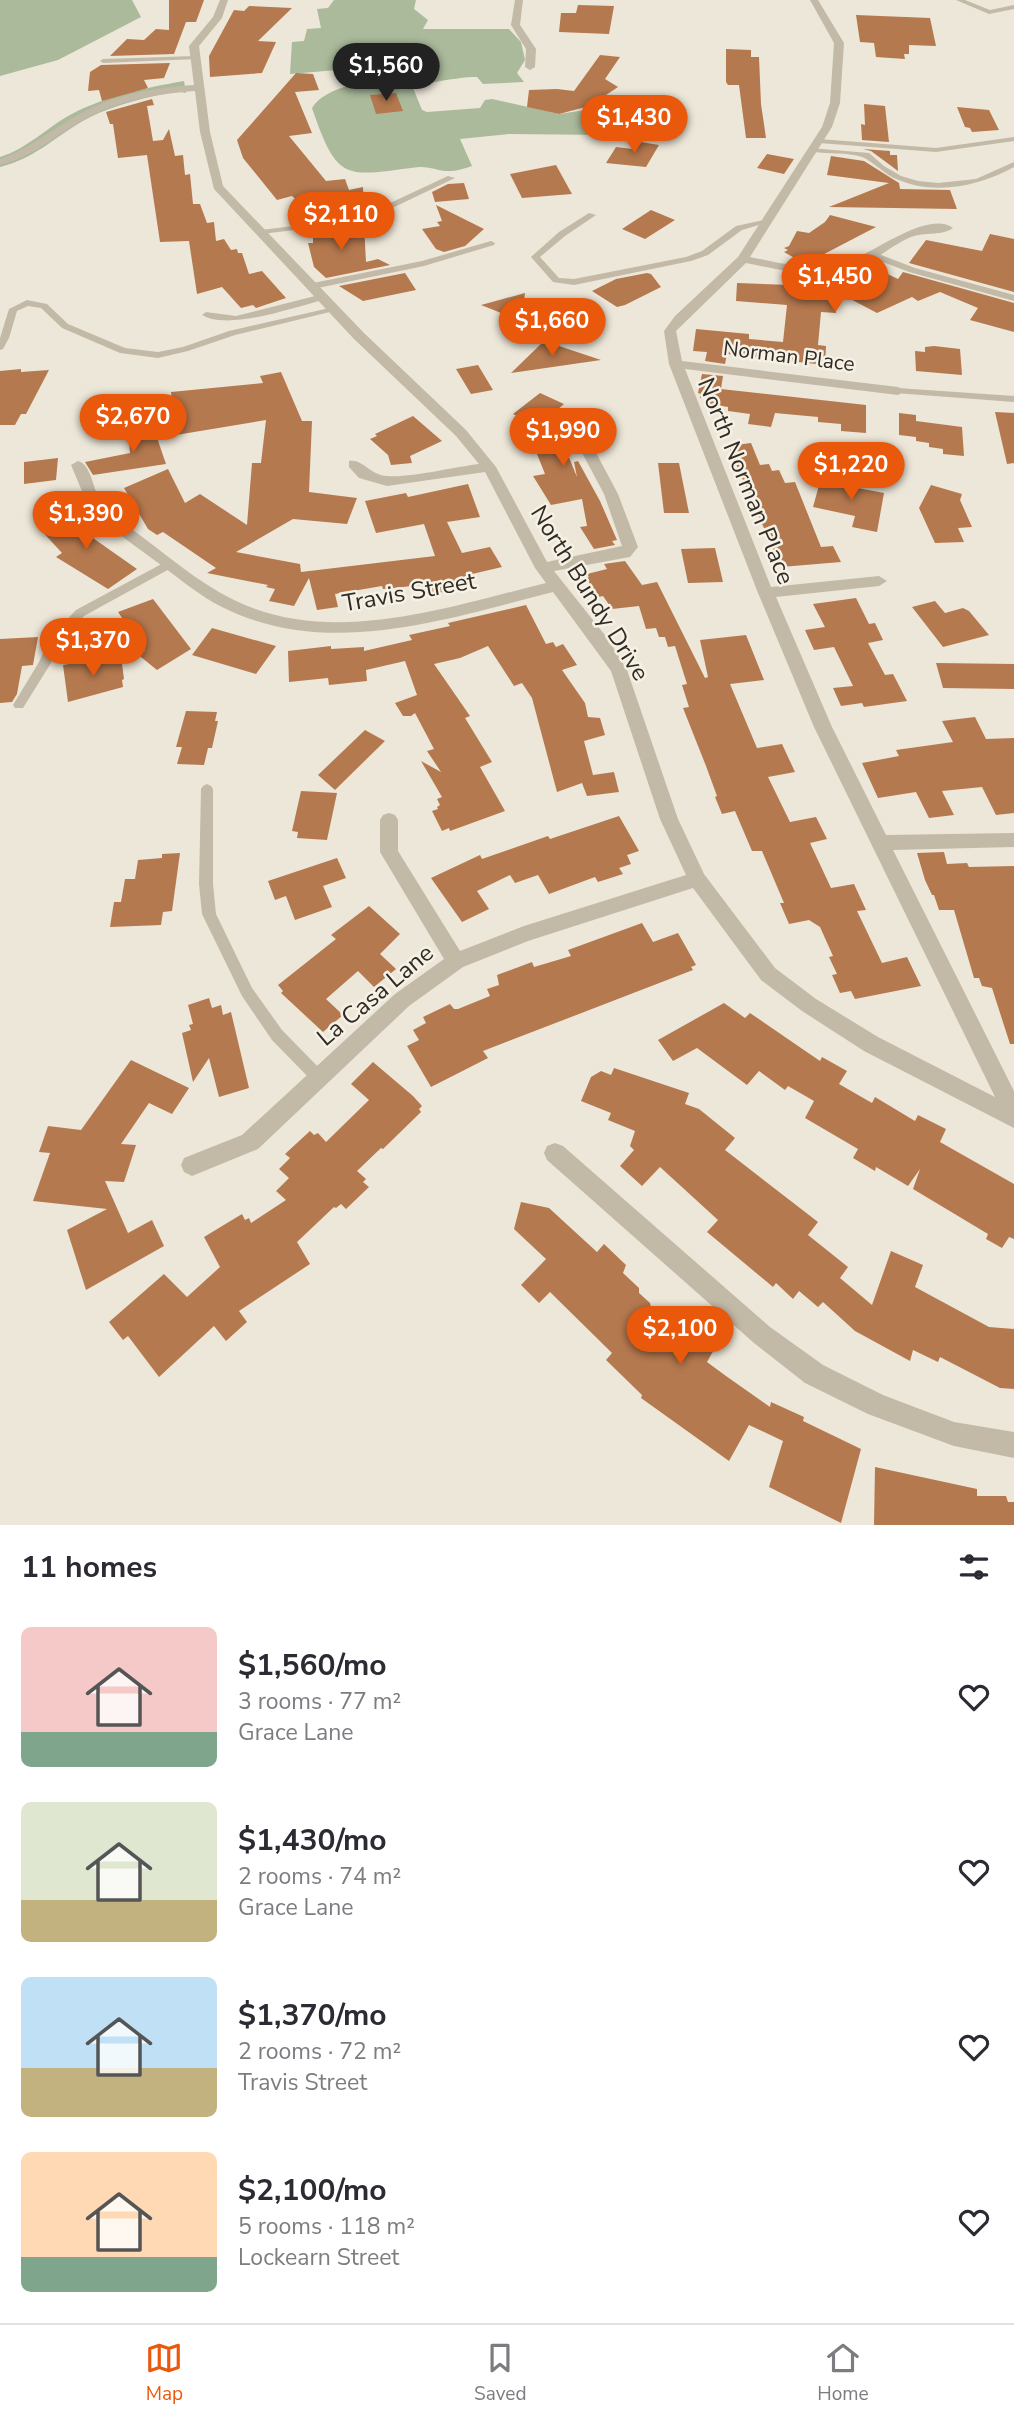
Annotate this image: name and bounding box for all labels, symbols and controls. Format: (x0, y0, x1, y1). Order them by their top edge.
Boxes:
pin: $1,560 (329, 43, 443, 103)
text: $1,560 (349, 50, 423, 81)
pin: $1,430 (577, 96, 691, 155)
text: $1,430 (597, 102, 671, 133)
pin: $2,110 (284, 192, 398, 252)
text: $2,110 (304, 199, 378, 230)
pin: $1,450 (778, 254, 892, 314)
text: $1,450 (798, 261, 872, 292)
pin: $1,660 (495, 298, 609, 358)
text: $1,660 (515, 305, 589, 336)
street label: Norman Place (722, 334, 856, 378)
street label: North Norman Place (690, 373, 802, 589)
pin: $2,670 (76, 394, 190, 454)
text: $2,670 (96, 401, 170, 432)
pin: $1,990 (506, 408, 620, 468)
text: $1,990 (526, 415, 600, 446)
pin: $1,220 (794, 442, 908, 502)
text: $1,220 (814, 449, 888, 480)
pin: $1,390 (29, 491, 143, 551)
text: $1,390 (49, 498, 123, 529)
street label: North Bundy Drive (523, 499, 657, 687)
street label: Travis Street (340, 564, 479, 619)
pin: $1,370 (36, 618, 150, 678)
text: $1,370 (56, 625, 130, 656)
street label: La Casa Lane (310, 937, 440, 1053)
pin: $2,100 (623, 1306, 737, 1366)
text: $2,100 (643, 1313, 717, 1344)
text: 11 homes (21, 1547, 157, 1588)
icon: filters (955, 1548, 993, 1586)
text: $1,560/mo (238, 1645, 387, 1686)
icon: home (77, 1655, 161, 1739)
icon: heart (955, 1678, 993, 1716)
text: 3 rooms · 77 m² (238, 1686, 401, 1717)
text: Grace Lane (238, 1717, 354, 1748)
text: $1,430/mo (238, 1820, 387, 1861)
icon: home (77, 1830, 161, 1914)
icon: heart (955, 1853, 993, 1891)
text: 2 rooms · 74 m² (238, 1861, 401, 1892)
text: Grace Lane (238, 1892, 354, 1923)
text: $1,370/mo (238, 1995, 387, 2036)
icon: home (77, 2005, 161, 2089)
icon: heart (955, 2028, 993, 2066)
text: 2 rooms · 72 m² (238, 2036, 401, 2067)
text: Travis Street (238, 2067, 367, 2098)
text: $2,100/mo (238, 2170, 387, 2211)
icon: home (77, 2180, 161, 2264)
icon: heart (955, 2203, 993, 2241)
text: 5 rooms · 118 m² (238, 2211, 415, 2242)
text: Lockearn Street (238, 2242, 399, 2273)
tab: Map (145, 2339, 183, 2407)
tab: Saved (474, 2339, 527, 2407)
tab: Home (817, 2339, 869, 2407)

